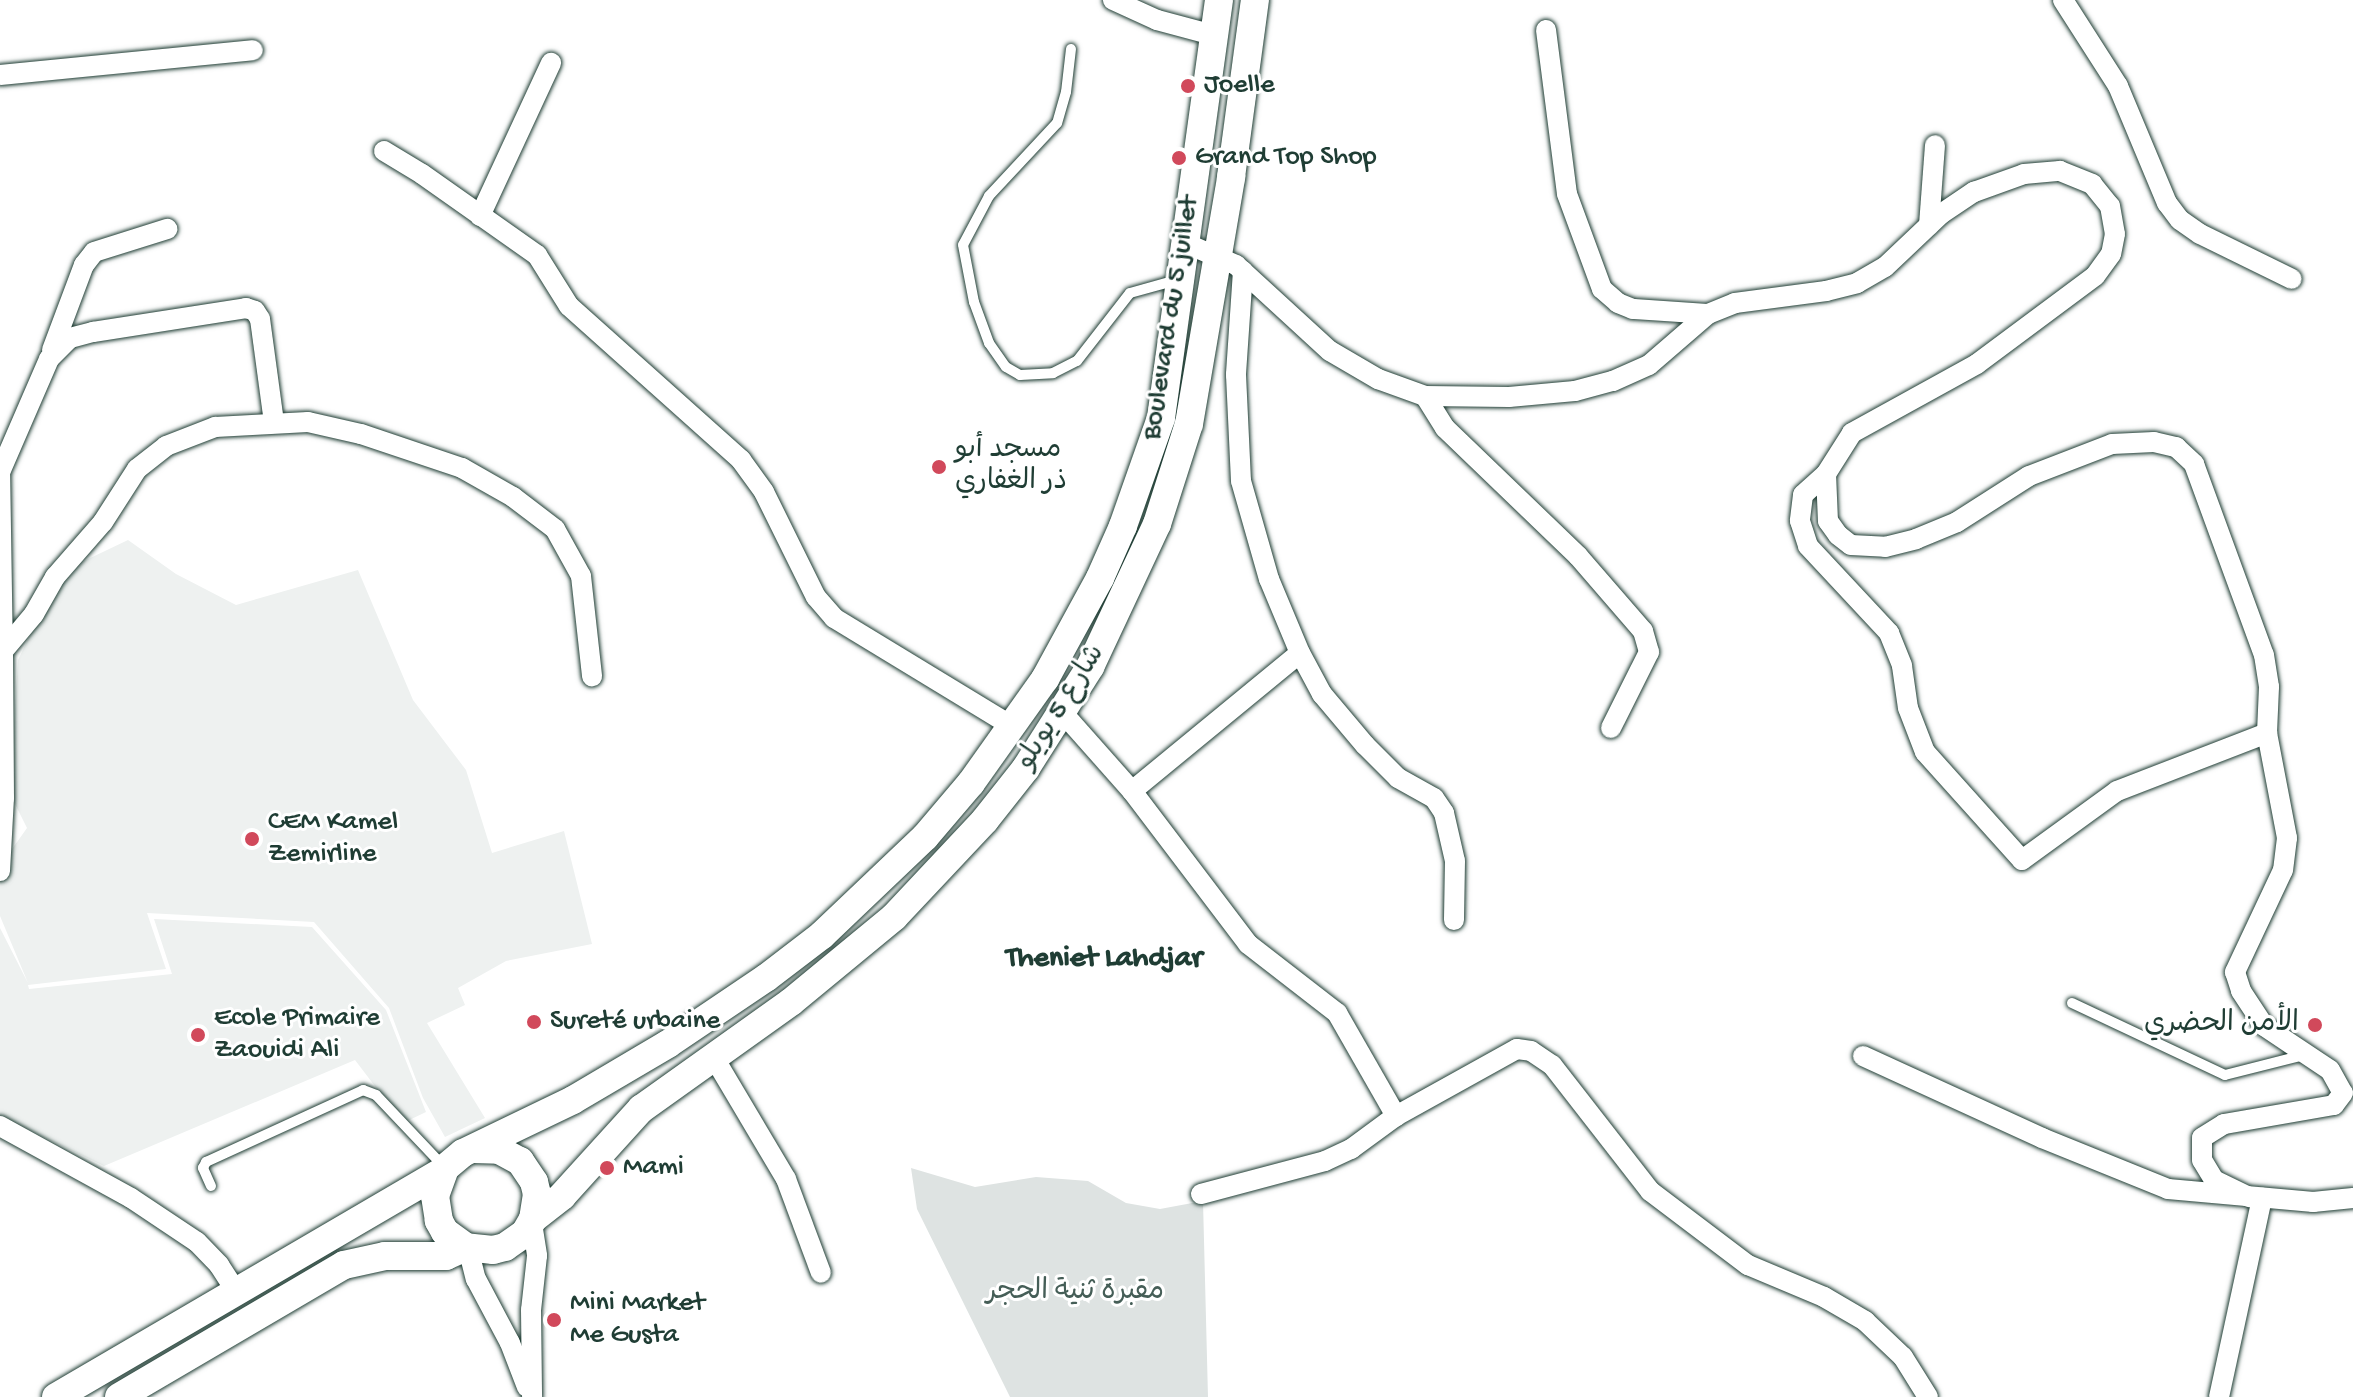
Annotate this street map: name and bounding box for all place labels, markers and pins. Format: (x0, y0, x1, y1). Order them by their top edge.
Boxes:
place label: Joelle (1204, 69, 1275, 103)
marker: Joelle (1179, 77, 1197, 95)
place label: Grand Top Shop (1195, 141, 1377, 175)
marker: Grand Top Shop (1170, 149, 1188, 167)
place label: مسجد أبو ذر الغفاري (955, 434, 1067, 500)
marker: مسجد أبو ذر الغفاري (930, 458, 948, 476)
place label: CEM Kamel Zemirline (268, 806, 398, 872)
marker: CEM Kamel Zemirline (243, 830, 261, 848)
place label: Ecole Primaire Zaouidi Ali (214, 1002, 380, 1068)
place label: Sureté urbaine (550, 1005, 720, 1039)
place label: الأمن الحضري (2144, 1008, 2299, 1042)
marker: Sureté urbaine (525, 1013, 543, 1031)
marker: الأمن الحضري (2306, 1016, 2324, 1034)
marker: Ecole Primaire Zaouidi Ali (189, 1026, 207, 1044)
place label: Mami (623, 1151, 684, 1185)
marker: Mami (598, 1159, 616, 1177)
place label: Mini Market Me Gusta (570, 1287, 705, 1353)
marker: Mini Market Me Gusta (545, 1311, 563, 1329)

